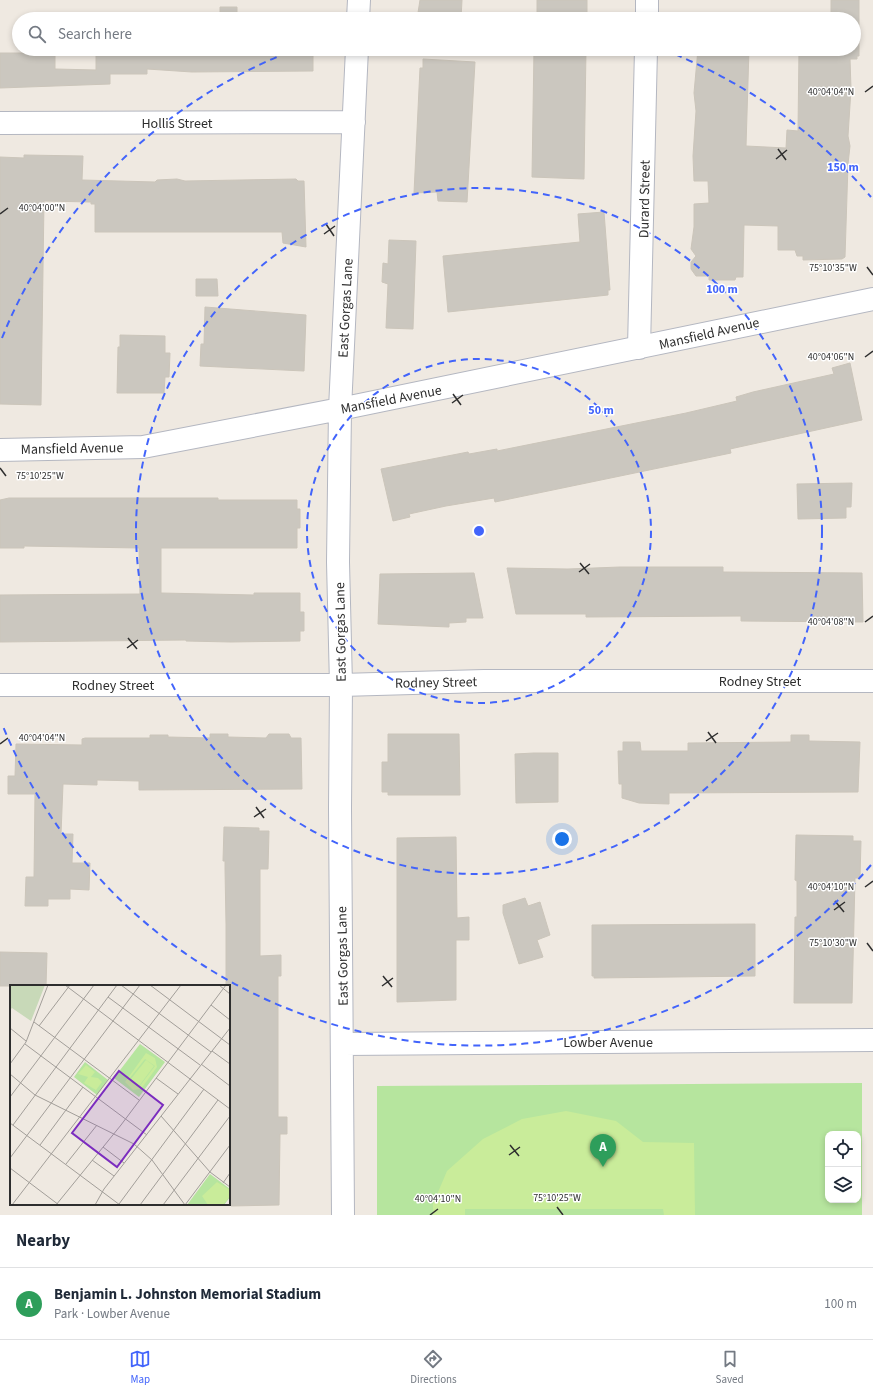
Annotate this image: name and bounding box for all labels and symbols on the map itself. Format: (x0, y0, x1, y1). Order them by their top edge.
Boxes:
text: 40°04'04"N (808, 85, 854, 99)
street label: Hollis Street (141, 114, 213, 134)
street label: Durard Street (634, 159, 656, 238)
text: 150 m (827, 159, 859, 176)
text: 40°04'00"N (19, 201, 65, 215)
street label: East Gorgas Lane (333, 258, 359, 358)
text: 75°10'35"W (809, 261, 857, 275)
text: 100 m (706, 281, 738, 298)
street label: Mansfield Avenue (657, 313, 761, 355)
text: 40°04'06"N (808, 350, 854, 364)
street label: Mansfield Avenue (339, 380, 443, 420)
text: 50 m (588, 402, 614, 419)
street label: Mansfield Avenue (21, 438, 123, 460)
text: 75°10'25"W (16, 469, 64, 483)
centre of rings (472, 524, 486, 538)
street label: East Gorgas Lane (330, 582, 352, 682)
text: 40°04'08"N (808, 615, 854, 629)
street label: Rodney Street (395, 672, 478, 694)
street label: Rodney Street (719, 672, 801, 692)
street label: Rodney Street (72, 676, 154, 696)
text: 40°04'04"N (19, 731, 65, 745)
your location (552, 829, 572, 849)
text: 40°04'10"N (808, 880, 854, 894)
street label: East Gorgas Lane (332, 906, 354, 1006)
text: 75°10'30"W (809, 936, 857, 950)
inset map (10, 985, 230, 1205)
street label: Lowber Avenue (563, 1033, 653, 1053)
pin: A (590, 1134, 616, 1167)
text: 75°10'25"W (533, 1191, 581, 1205)
text: 40°04'10"N (415, 1192, 461, 1206)

